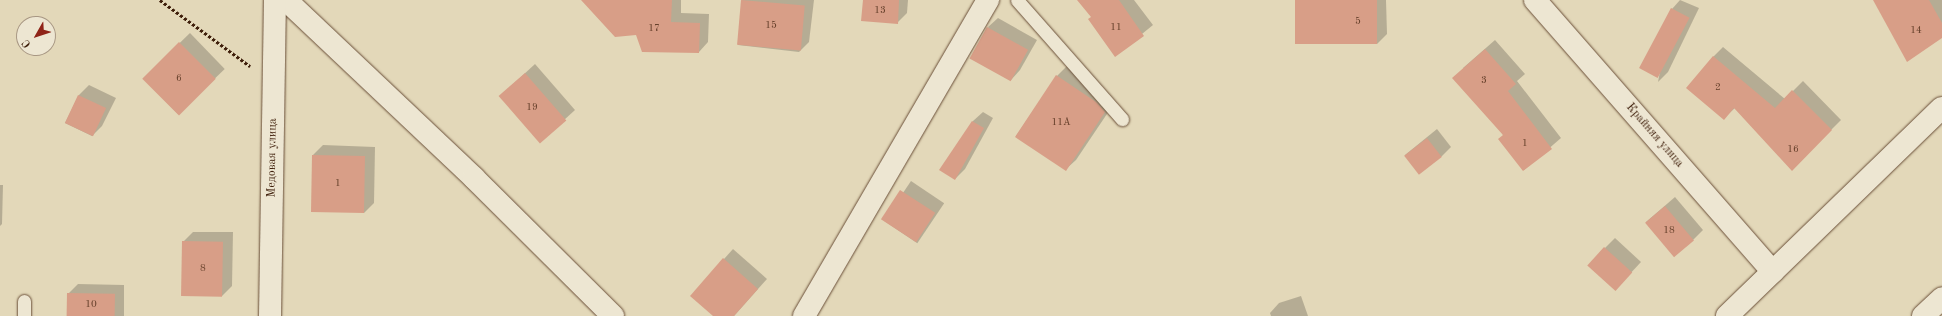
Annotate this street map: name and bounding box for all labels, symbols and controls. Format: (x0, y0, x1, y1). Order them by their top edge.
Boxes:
house number: 13 (874, 5, 886, 17)
north arrow (16, 16, 56, 56)
house number: 5 (1355, 16, 1361, 28)
house number: 15 (765, 20, 777, 32)
house number: 11 (1110, 22, 1122, 34)
house number: 17 (648, 23, 660, 35)
house number: 14 (1910, 25, 1922, 37)
text: С (21, 37, 34, 50)
house number: 6 (176, 73, 182, 85)
house number: 3 (1481, 75, 1487, 87)
house number: 2 (1715, 82, 1721, 94)
street label: Крайняя улица (1622, 101, 1686, 171)
house number: 19 (526, 102, 538, 114)
house number: 11А (1051, 117, 1071, 129)
street label: Медовая улица (265, 118, 281, 198)
house number: 1 (1522, 138, 1528, 150)
house number: 16 (1787, 144, 1799, 156)
house number: 1 (335, 178, 341, 190)
house number: 18 (1663, 225, 1675, 237)
house number: 8 (200, 263, 206, 275)
house number: 10 (85, 299, 97, 311)

